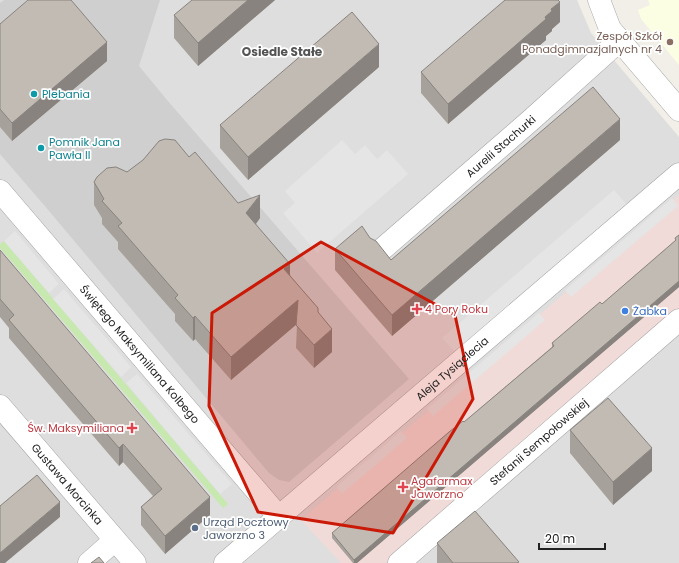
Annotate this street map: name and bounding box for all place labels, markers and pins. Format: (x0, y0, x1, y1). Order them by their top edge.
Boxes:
place label: Zespół Szkół Ponadgimnazjalnych nr 4 (522, 28, 662, 57)
marker: Zespół Szkół Ponadgimnazjalnych nr 4 (665, 37, 675, 47)
place label: Plebania (42, 86, 90, 102)
marker: Plebania (29, 89, 39, 99)
place label: Pomnik Jana Pawła II (49, 134, 120, 163)
marker: Pomnik Jana Pawła II (36, 143, 46, 153)
place label: 4 Pory Roku (425, 301, 488, 317)
place label: Żabka (633, 303, 667, 319)
marker: 4 Pory Roku (412, 304, 422, 314)
marker: Żabka (620, 306, 630, 316)
place label: Św. Maksymiliana (27, 420, 124, 436)
marker: Św. Maksymiliana (127, 423, 137, 433)
place label: Agafarmax Jaworzno (411, 473, 473, 502)
marker: Agafarmax Jaworzno (398, 482, 408, 492)
place label: Urząd Pocztowy Jaworzno 3 (203, 514, 289, 543)
marker: Urząd Pocztowy Jaworzno 3 (190, 523, 200, 533)

